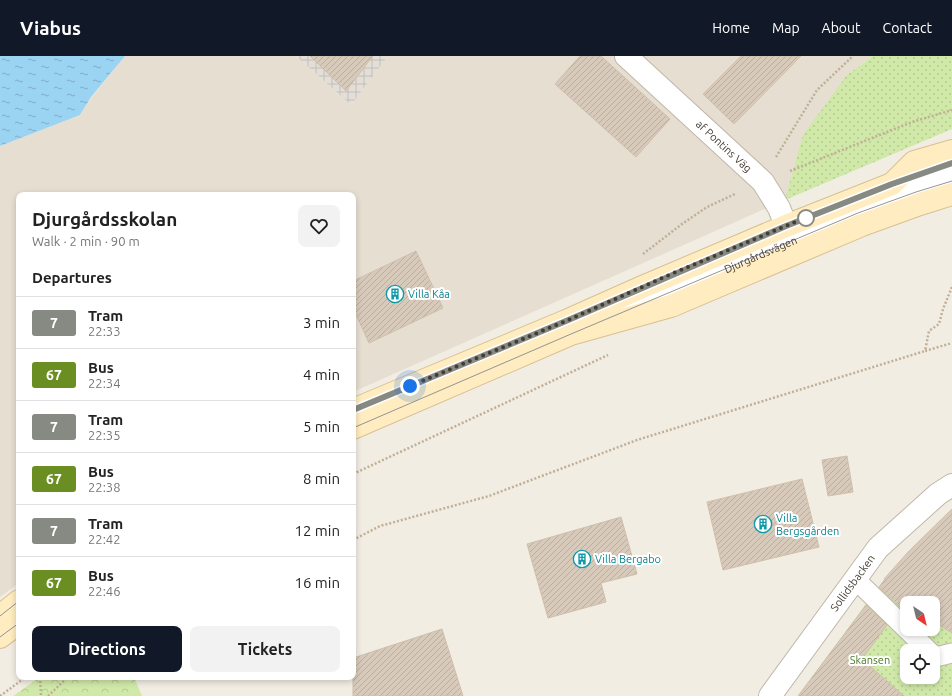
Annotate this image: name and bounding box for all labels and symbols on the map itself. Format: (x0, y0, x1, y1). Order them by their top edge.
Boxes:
street label: af Pontins Väg (694, 118, 754, 174)
unlabelled marker (797, 209, 815, 227)
street label: Djurgårdsvägen (722, 234, 799, 275)
building icon: Villa Kåa (385, 284, 405, 304)
place label: Villa Kåa (408, 288, 450, 300)
your location (400, 376, 420, 396)
place label: Villa Bergsgården (776, 512, 839, 537)
building icon: Villa Bergsgården (753, 514, 773, 534)
building icon: Villa Bergabo (572, 549, 592, 569)
street label: Sollidsbacken (828, 552, 877, 613)
place label: Villa Bergabo (595, 553, 661, 565)
north arrow (900, 596, 940, 636)
park label: Skansen (850, 654, 890, 666)

